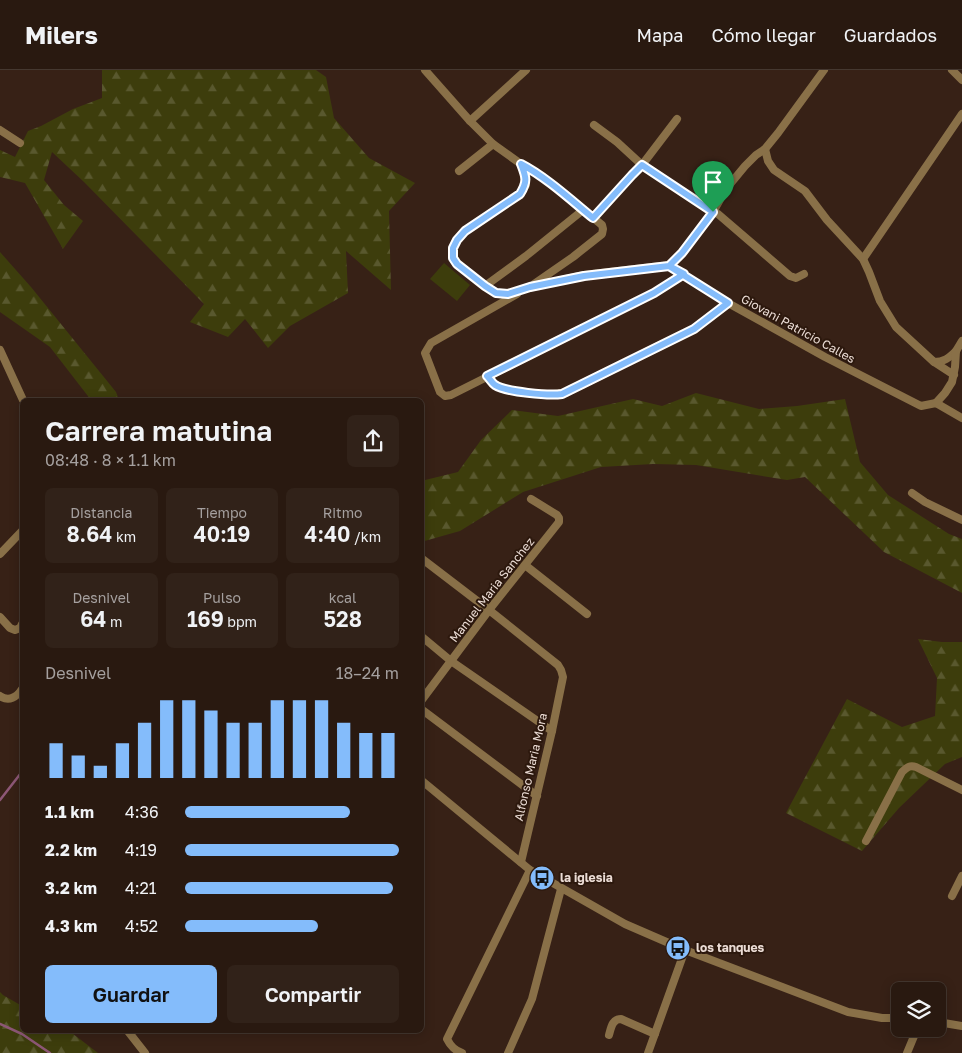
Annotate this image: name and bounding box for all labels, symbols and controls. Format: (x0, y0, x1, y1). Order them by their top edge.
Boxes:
text: Milers (25, 20, 98, 49)
text: Mapa (637, 24, 683, 46)
text: Cómo llegar (711, 24, 816, 46)
text: Guardados (844, 24, 937, 46)
pin (692, 161, 734, 212)
icon: arrive (699, 168, 727, 196)
street label: Giovani Patricio Calles (739, 291, 858, 366)
text: Carrera matutina (45, 414, 272, 447)
button: share (347, 415, 399, 467)
text: 08:48 · 8 × 1.1 km (45, 450, 176, 470)
text: Distancia (70, 504, 133, 521)
text: Tiempo (197, 504, 247, 521)
text: Ritmo (323, 504, 362, 521)
text: 8.64 (66, 521, 112, 547)
text: 40:19 (194, 521, 250, 547)
text: 4:40 (304, 521, 351, 547)
text: km (112, 528, 136, 545)
text: /km (351, 528, 381, 545)
street label: Manuel Maria Sanchez (446, 534, 537, 645)
text: Desnivel (72, 589, 130, 606)
text: Pulso (203, 589, 241, 606)
text: kcal (329, 589, 356, 606)
text: 64 (80, 606, 107, 632)
text: 169 (187, 606, 224, 632)
text: 528 (323, 606, 362, 632)
text: m (107, 613, 122, 630)
text: bpm (224, 613, 257, 630)
text: Desnivel (45, 663, 111, 683)
text: 18–24 m (336, 663, 399, 683)
street label: Alfonso Maria Mora (511, 711, 550, 822)
text: 1.1 km (45, 802, 94, 822)
text: 4:36 (125, 802, 159, 822)
text: 2.2 km (45, 840, 97, 860)
text: 4:19 (125, 840, 157, 860)
bus stop icon: la iglesia (529, 865, 555, 891)
place label: la iglesia (560, 870, 613, 885)
text: 3.2 km (45, 878, 97, 898)
text: 4:21 (125, 878, 157, 898)
text: 4.3 km (45, 916, 97, 936)
text: 4:52 (125, 916, 158, 936)
bus stop icon: los tanques (665, 935, 691, 961)
place label: los tanques (696, 940, 765, 955)
button: Guardar (45, 965, 217, 1023)
button: Compartir (227, 965, 399, 1023)
map controls (891, 982, 946, 1037)
button: layers (891, 982, 946, 1037)

